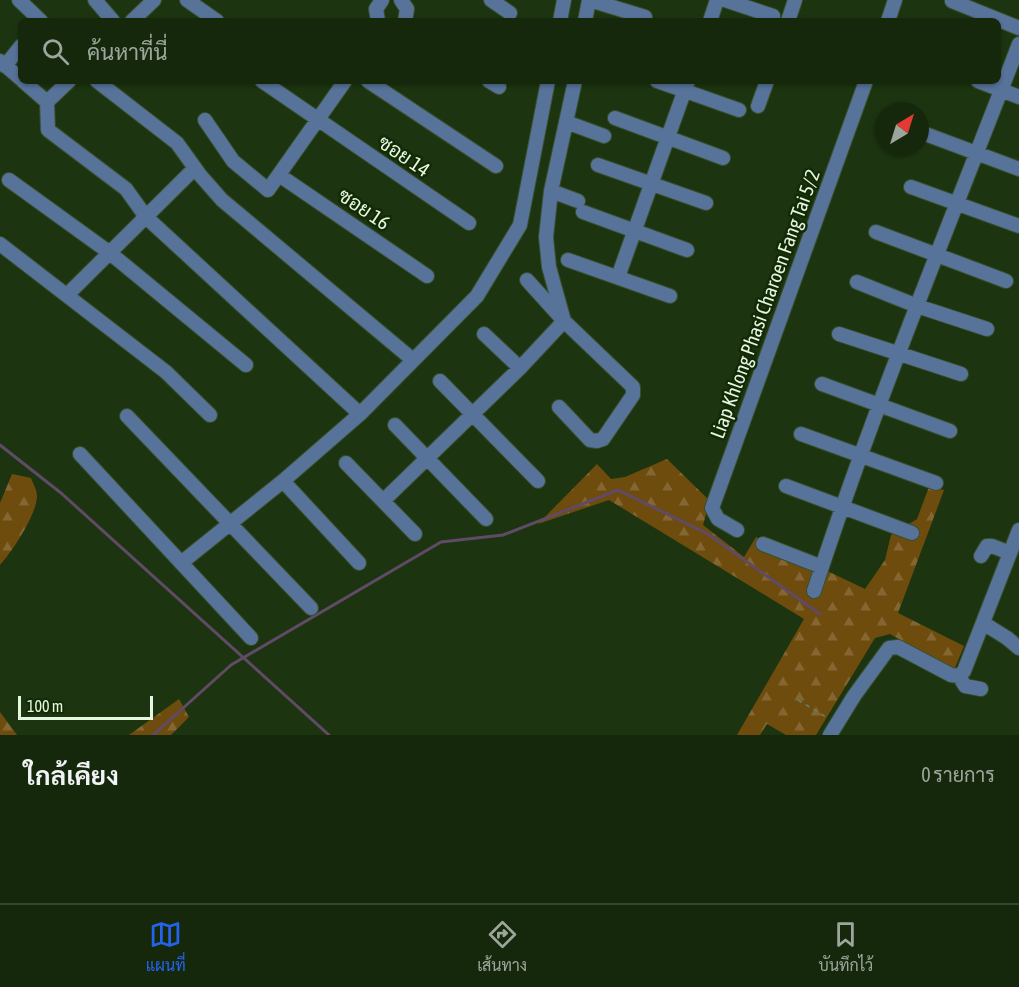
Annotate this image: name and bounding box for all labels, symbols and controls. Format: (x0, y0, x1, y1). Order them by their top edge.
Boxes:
search box (18, 18, 1001, 84)
icon: search (39, 35, 72, 68)
text: ค้นหาที่นี่ (87, 39, 167, 65)
north arrow (875, 102, 929, 156)
street label: ซอย 14 (374, 130, 434, 181)
street label: Liap Khlong Phasi Charoen Fang Tai 5/2 (705, 166, 824, 441)
street label: ซอย 16 (334, 183, 394, 234)
scale bar (18, 693, 153, 720)
text: 100 m (27, 697, 63, 715)
text: ใกล้เคียง (24, 761, 119, 791)
text: 0 รายการ (921, 763, 995, 786)
tab: แผนที่ (146, 918, 186, 975)
tab: เส้นทาง (477, 918, 527, 975)
tab: บันทึกไว้ (819, 918, 873, 975)

